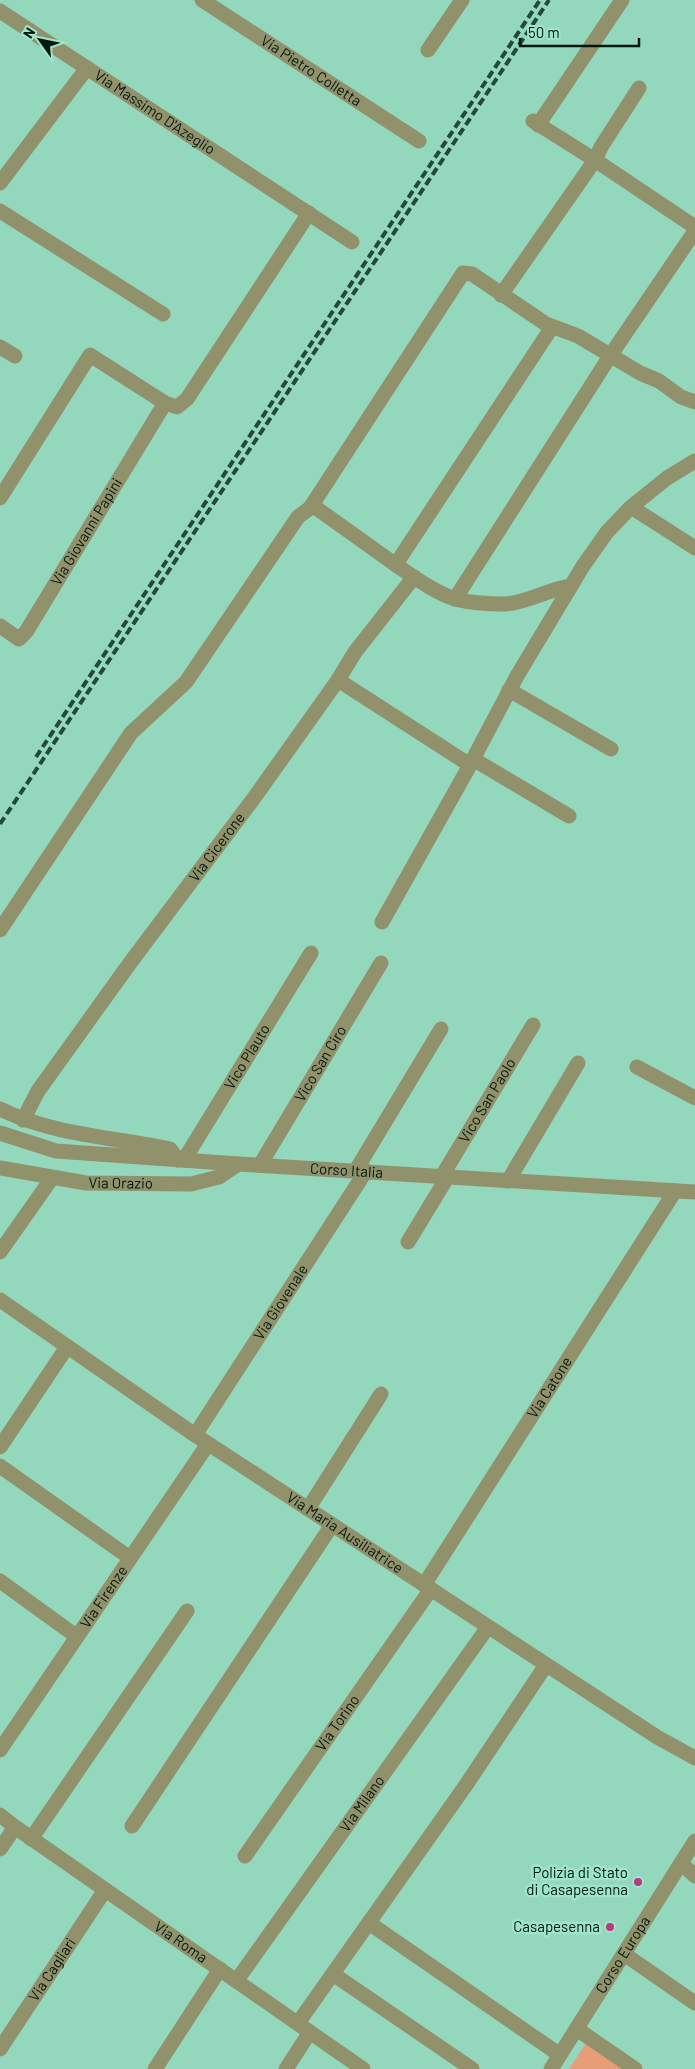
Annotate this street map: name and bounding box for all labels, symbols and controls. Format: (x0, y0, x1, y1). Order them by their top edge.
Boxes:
north arrow (15, 15, 65, 65)
scale bar (520, 15, 639, 47)
text: 50 m (528, 23, 560, 41)
text: N (19, 24, 38, 41)
street label: Via Pietro Colletta (258, 31, 365, 109)
street label: Via Massimo D'Azeglio (91, 65, 219, 158)
street label: Via Giovanni Papini (46, 474, 125, 588)
street label: Via Cicerone (184, 809, 248, 885)
street label: Vico Plauto (220, 1020, 273, 1092)
street label: Vico San Ciro (290, 1022, 350, 1105)
street label: Vico San Paolo (454, 1055, 519, 1146)
street label: Corso Italia (310, 1158, 384, 1181)
street label: Via Orazio (88, 1173, 153, 1192)
street label: Via Giovenale (249, 1261, 311, 1343)
street label: Via Catone (523, 1353, 575, 1421)
street label: Via Maria Ausiliatrice (284, 1487, 407, 1577)
street label: Via Firenze (76, 1562, 131, 1631)
street label: Via Torino (311, 1691, 363, 1754)
street label: Via Milano (335, 1772, 388, 1835)
place label: Polizia di Stato di Casapesenna (526, 1863, 628, 1898)
marker: Polizia di Stato di Casapesenna (632, 1876, 644, 1888)
street label: Corso Europa (591, 1912, 653, 1996)
street label: Via Roma (151, 1917, 211, 1966)
place label: Casapesenna (513, 1917, 600, 1935)
marker: Casapesenna (604, 1921, 616, 1933)
street label: Via Cagliari (24, 1934, 79, 2004)

